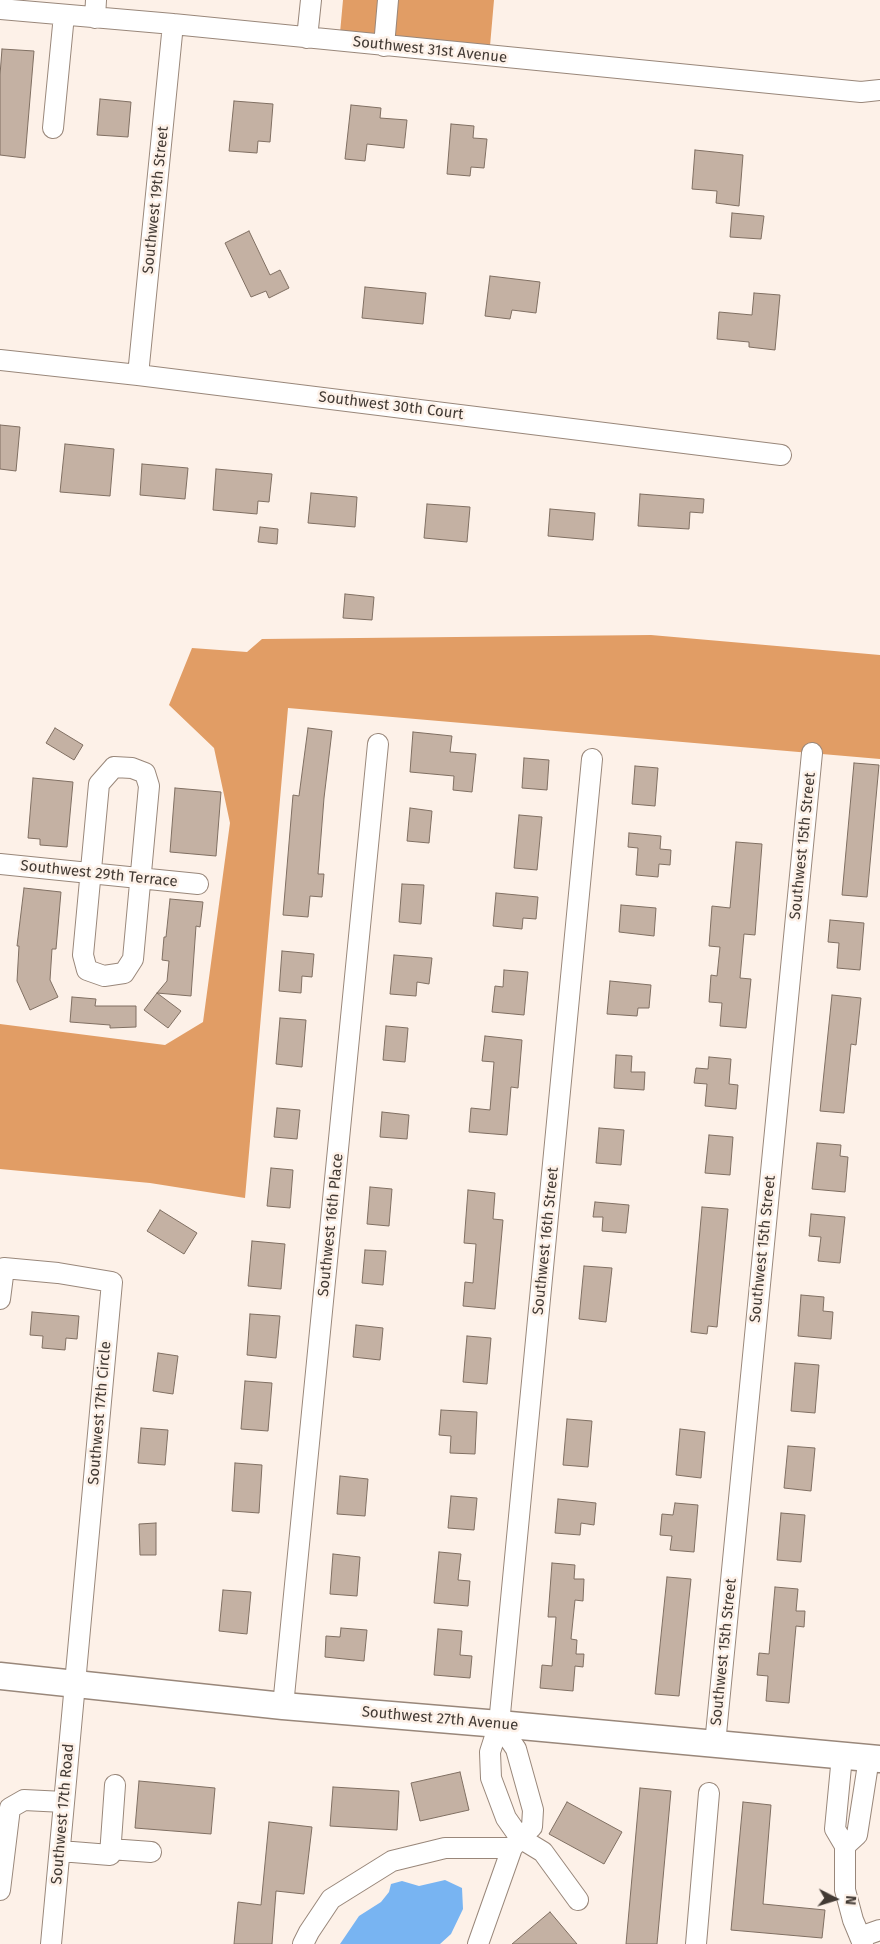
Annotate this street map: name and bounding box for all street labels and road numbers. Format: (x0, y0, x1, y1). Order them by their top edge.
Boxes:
street label: Southwest 31st Avenue (352, 33, 508, 67)
street label: Southwest 19th Street (139, 125, 173, 275)
street label: Southwest 30th Court (317, 388, 465, 424)
street label: Southwest 15th Street (786, 771, 820, 921)
street label: Southwest 29th Terrace (20, 857, 178, 891)
street label: Southwest 16th Place (315, 1152, 347, 1298)
street label: Southwest 16th Street (529, 1166, 563, 1316)
street label: Southwest 15th Street (746, 1174, 780, 1324)
street label: Southwest 17th Circle (85, 1340, 115, 1486)
street label: Southwest 15th Street (707, 1577, 741, 1727)
street label: Southwest 27th Avenue (361, 1703, 519, 1735)
street label: Southwest 17th Road (48, 1743, 78, 1885)

